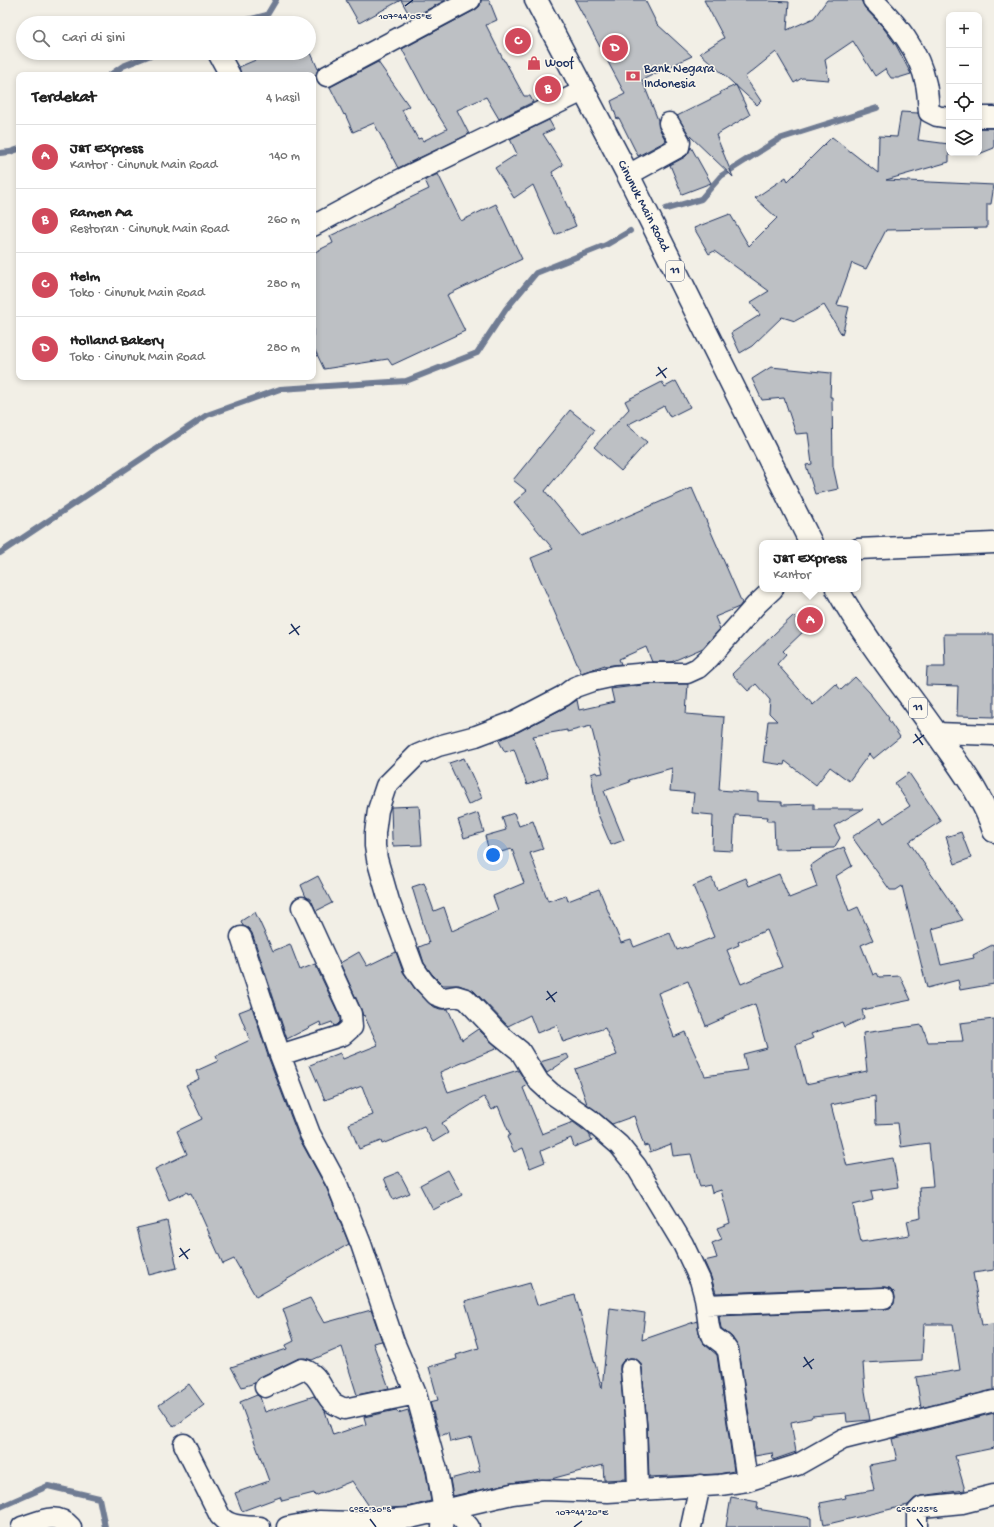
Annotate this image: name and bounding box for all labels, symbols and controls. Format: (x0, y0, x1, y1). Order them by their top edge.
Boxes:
text: 107°44'05"E (378, 11, 432, 23)
map controls (946, 12, 982, 156)
button: + (946, 12, 982, 48)
search box (16, 16, 316, 60)
pin: C (505, 26, 531, 56)
icon: search (30, 27, 52, 49)
text: Cari di sini (62, 29, 125, 47)
pin: D (602, 33, 628, 63)
button: − (946, 48, 982, 84)
shop icon: Woof (526, 55, 542, 71)
place label: Woof (545, 56, 575, 71)
place label: Bank Negara Indonesia (643, 62, 715, 92)
bank icon: Bank Negara Indonesia (625, 68, 641, 84)
pin: B (535, 74, 561, 104)
button: locate (946, 84, 982, 120)
text: Terdekat (32, 88, 96, 108)
text: 4 hasil (266, 91, 300, 106)
button: layers (946, 120, 982, 156)
text: J&T Express (70, 140, 143, 158)
text: A (41, 149, 49, 164)
text: 140 m (269, 149, 300, 164)
text: Kantor · Cinunuk Main Road (70, 158, 217, 173)
street label: Cinunuk Main Road (614, 158, 673, 255)
text: Ramen Aa (70, 204, 132, 222)
text: B (42, 213, 48, 228)
text: 260 m (267, 213, 300, 228)
text: Restoran · Cinunuk Main Road (70, 222, 229, 237)
road number: 11 (666, 261, 684, 281)
text: Helm (70, 268, 100, 286)
text: C (41, 277, 49, 292)
text: 280 m (267, 277, 300, 292)
text: Toko · Cinunuk Main Road (70, 286, 205, 301)
text: Holland Bakery (70, 332, 164, 350)
text: D (41, 341, 49, 356)
text: 280 m (267, 341, 300, 356)
text: Toko · Cinunuk Main Road (70, 350, 205, 365)
popup (759, 540, 861, 592)
text: J&T Express (774, 550, 846, 568)
text: Kantor (774, 568, 811, 583)
pin: A (797, 605, 823, 635)
road number: 11 (909, 698, 927, 718)
your location (483, 845, 503, 865)
text: 6°56'30"S (349, 1504, 391, 1516)
text: 6°56'25"S (896, 1504, 938, 1516)
text: 107°44'20"E (555, 1507, 609, 1519)

